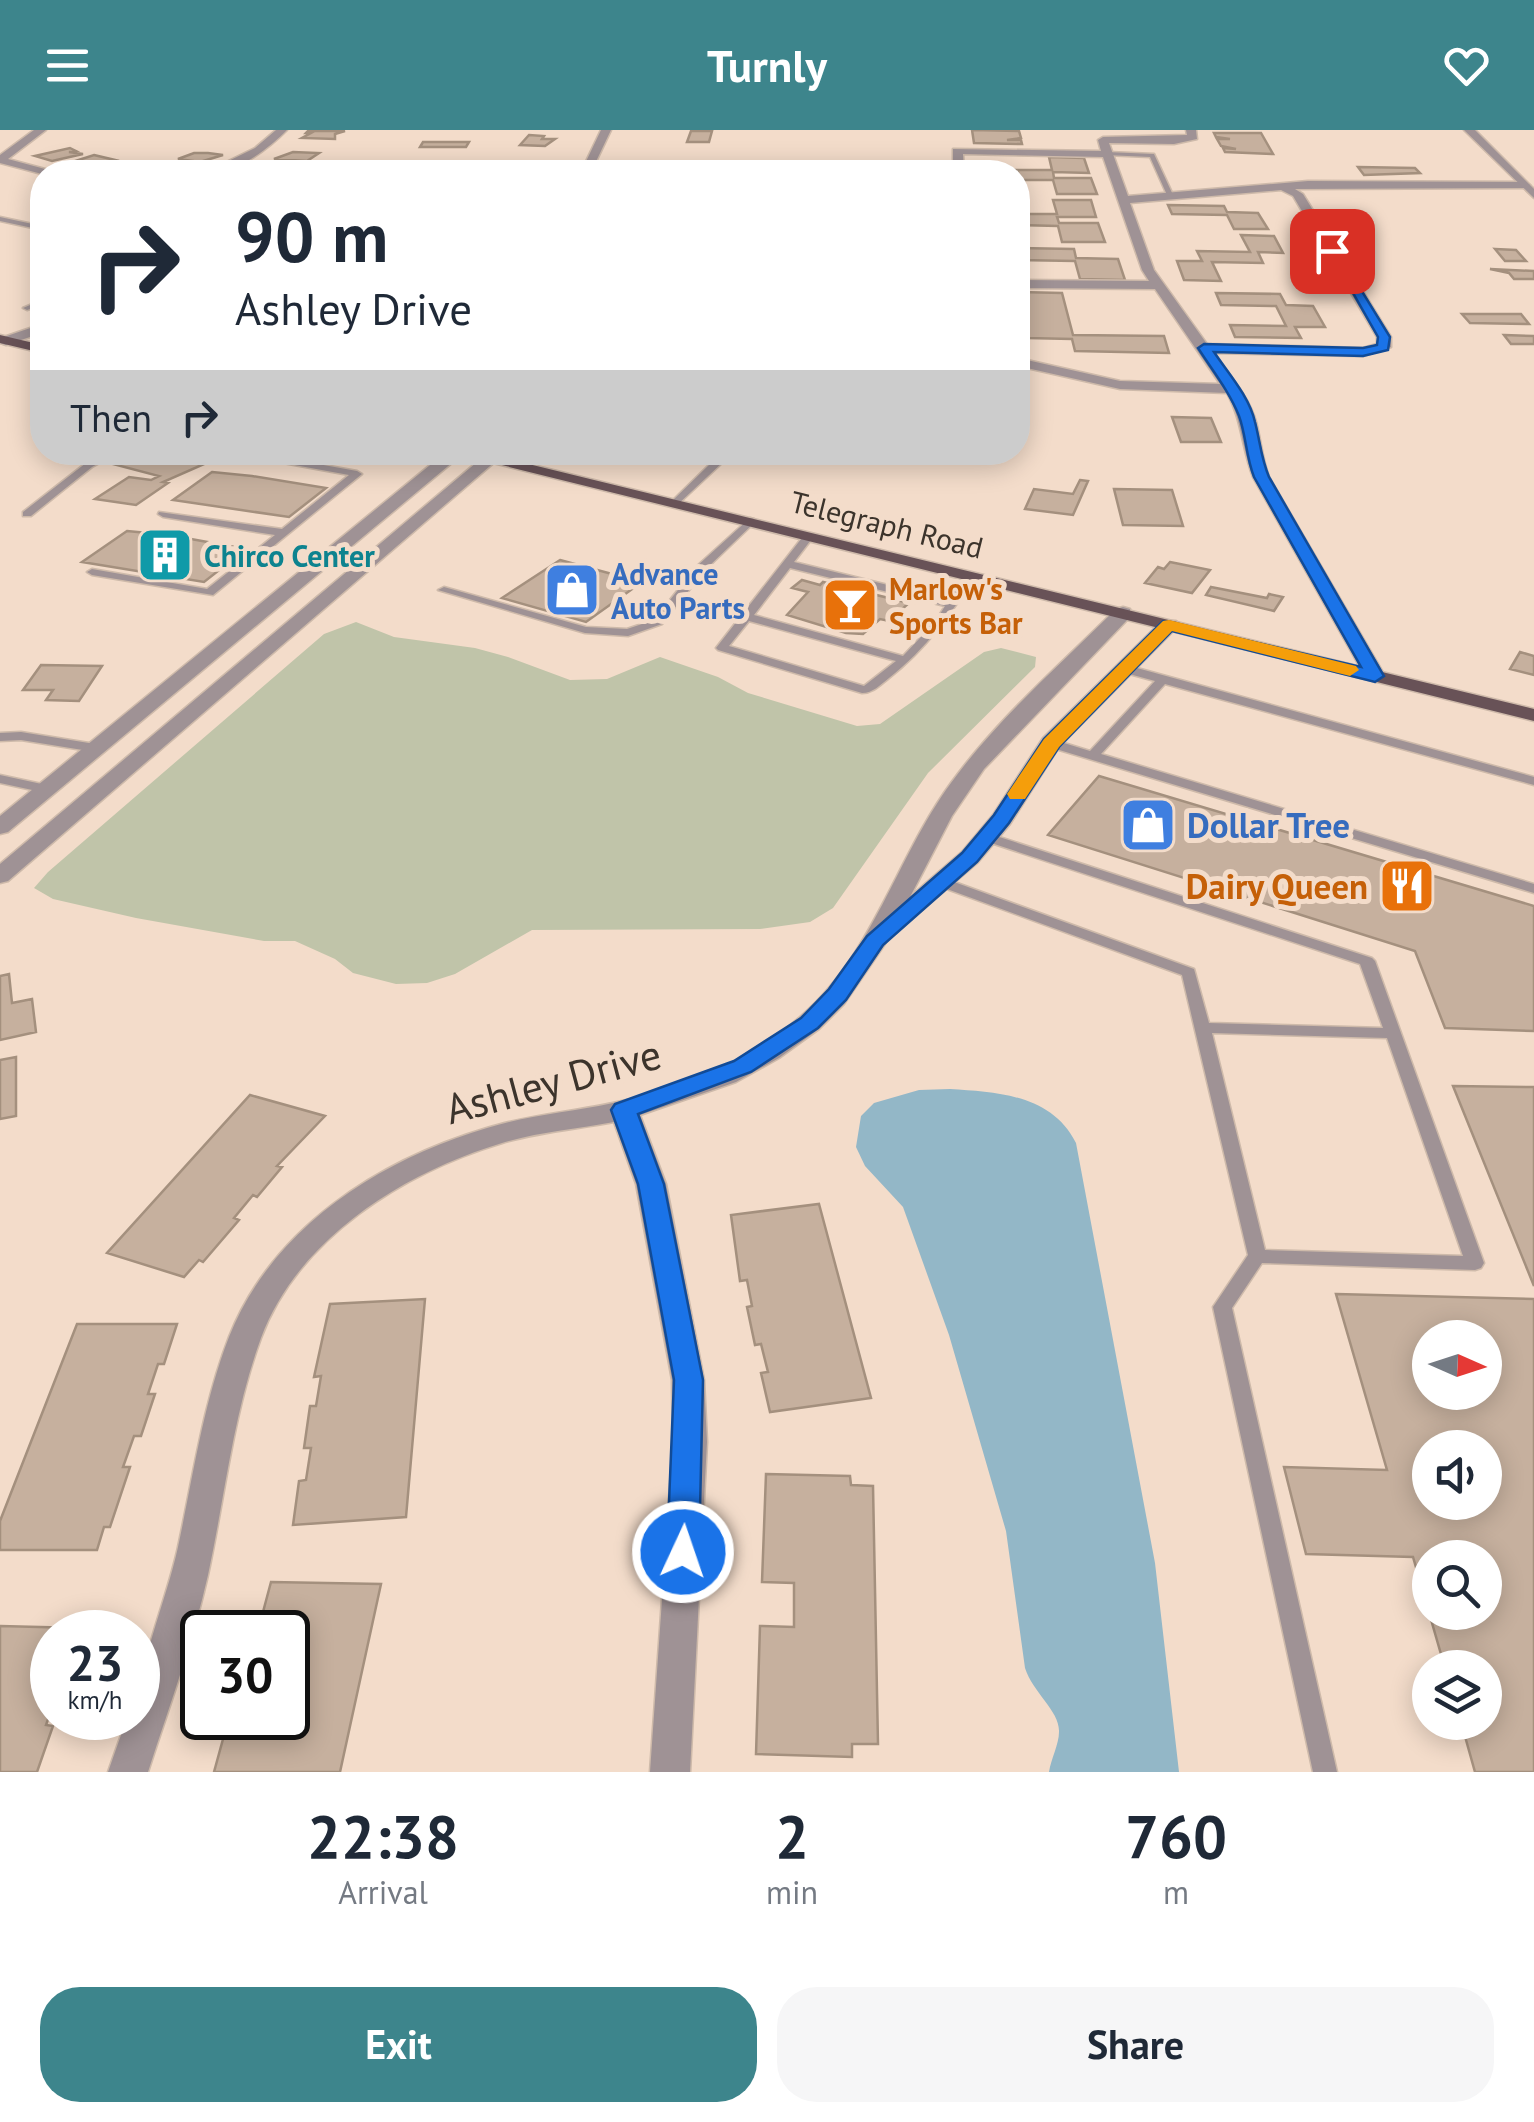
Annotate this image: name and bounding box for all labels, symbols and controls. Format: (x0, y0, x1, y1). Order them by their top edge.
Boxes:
text: Turnly (707, 36, 827, 94)
icon: menu (40, 38, 95, 93)
icon: heart (1439, 38, 1494, 93)
text: 90 m (235, 191, 388, 281)
icon: right (70, 200, 200, 330)
pin (1290, 209, 1375, 294)
icon: arrive (1305, 224, 1360, 279)
text: Ashley Drive (235, 279, 472, 337)
icon: right (172, 390, 227, 445)
text: Then (70, 393, 152, 442)
street label: Telegraph Road (787, 481, 987, 567)
building icon: Chirco Center (135, 525, 195, 585)
place label: Chirco Center (204, 536, 375, 575)
place label: Advance Auto Parts (611, 554, 745, 627)
shop icon: Advance Auto Parts (542, 560, 602, 620)
place label: Marlow's Sports Bar (889, 569, 1023, 642)
bar icon: Marlow's Sports Bar (820, 575, 880, 635)
shop icon: Dollar Tree (1118, 795, 1178, 855)
place label: Dollar Tree (1187, 802, 1350, 848)
restaurant icon: Dairy Queen (1377, 856, 1437, 916)
place label: Dairy Queen (1186, 863, 1368, 909)
street label: Ashley Drive (439, 1026, 667, 1136)
north arrow (1412, 1320, 1502, 1410)
map controls (1412, 1320, 1502, 1740)
button: sound (1412, 1430, 1502, 1520)
position arrow (631, 1500, 735, 1604)
button: search (1412, 1540, 1502, 1630)
speed limit sign: 30 (180, 1610, 310, 1740)
text: 23 (67, 1630, 123, 1695)
button: layers (1412, 1650, 1502, 1740)
text: km/h (68, 1684, 122, 1716)
text: 22:38 (307, 1797, 459, 1875)
text: 2 (775, 1797, 809, 1875)
text: 760 (1125, 1797, 1227, 1875)
text: Arrival (338, 1871, 428, 1913)
text: min (766, 1871, 818, 1913)
text: m (1163, 1871, 1189, 1913)
button: Exit (40, 1987, 757, 2102)
button: Share (777, 1987, 1494, 2102)

